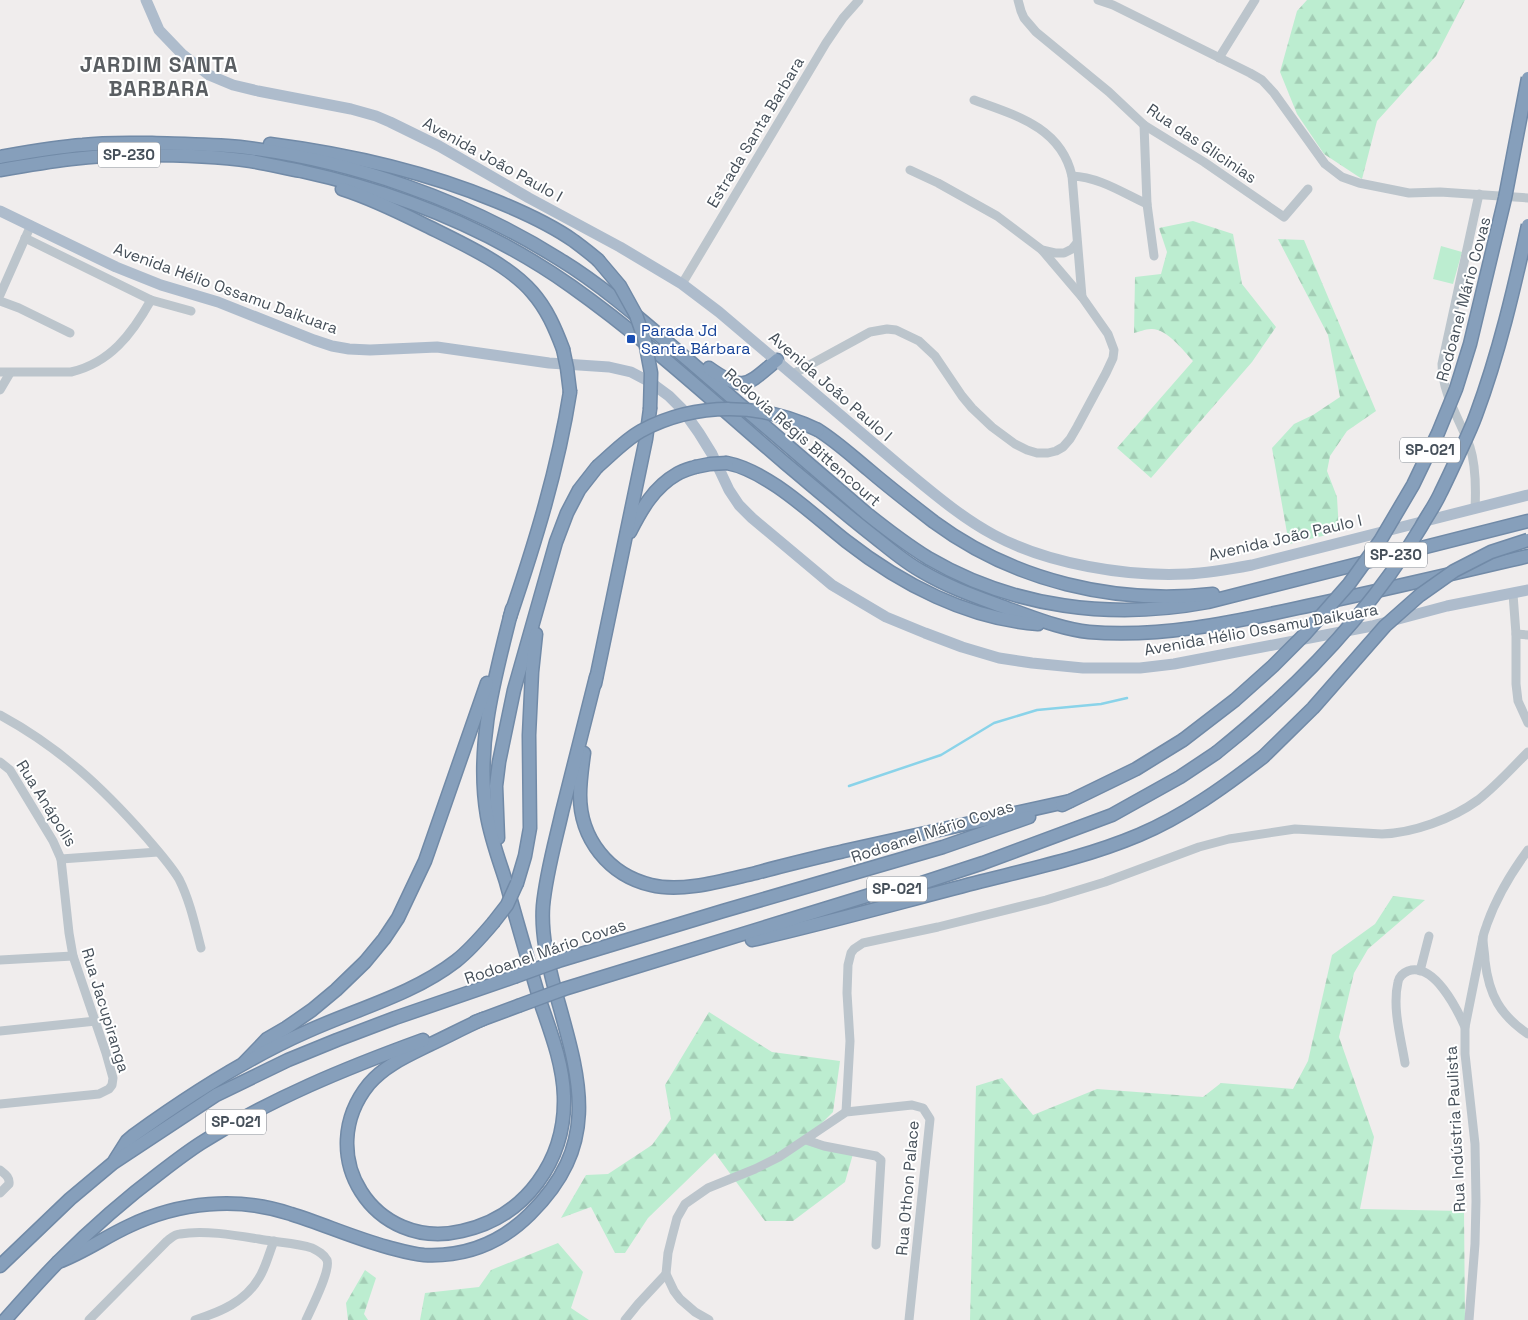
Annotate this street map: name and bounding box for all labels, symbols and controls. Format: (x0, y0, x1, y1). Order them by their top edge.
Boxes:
district label: JARDIM SANTA BARBARA (80, 51, 238, 102)
street label: Estrada Santa Barbara (702, 53, 809, 212)
street label: Rua das Glicinias (1143, 99, 1261, 188)
street label: Avenida João Paulo I (419, 112, 566, 207)
road number: SP-230 (98, 142, 160, 168)
street label: Rodoanel Mário Covas (1431, 215, 1496, 384)
street label: Avenida Hélio Ossamu Daikuara (111, 238, 341, 339)
place label: Parada Jd Santa Bárbara (641, 320, 751, 359)
street label: Avenida João Paulo I (765, 327, 897, 446)
marker: Parada Jd Santa Bárbara (625, 333, 637, 345)
street label: Rodovia Régis Bittencourt (720, 364, 885, 511)
road number: SP-021 (1400, 438, 1460, 462)
street label: Avenida João Paulo I (1206, 510, 1364, 565)
road number: SP-230 (1365, 542, 1427, 568)
street label: Avenida Hélio Ossamu Daikuara (1142, 599, 1380, 660)
street label: Rua Anápolis (12, 756, 82, 851)
street label: Rodoanel Mário Covas (848, 795, 1016, 868)
road number: SP-021 (867, 876, 927, 902)
street label: Rodoanel Mário Covas (462, 914, 629, 989)
street label: Rua Jacupiranga (77, 945, 134, 1075)
street label: Rua Indústria Paulista (1441, 1045, 1470, 1213)
road number: SP-021 (206, 1110, 266, 1134)
street label: Rua Othon Palace (891, 1120, 924, 1256)

